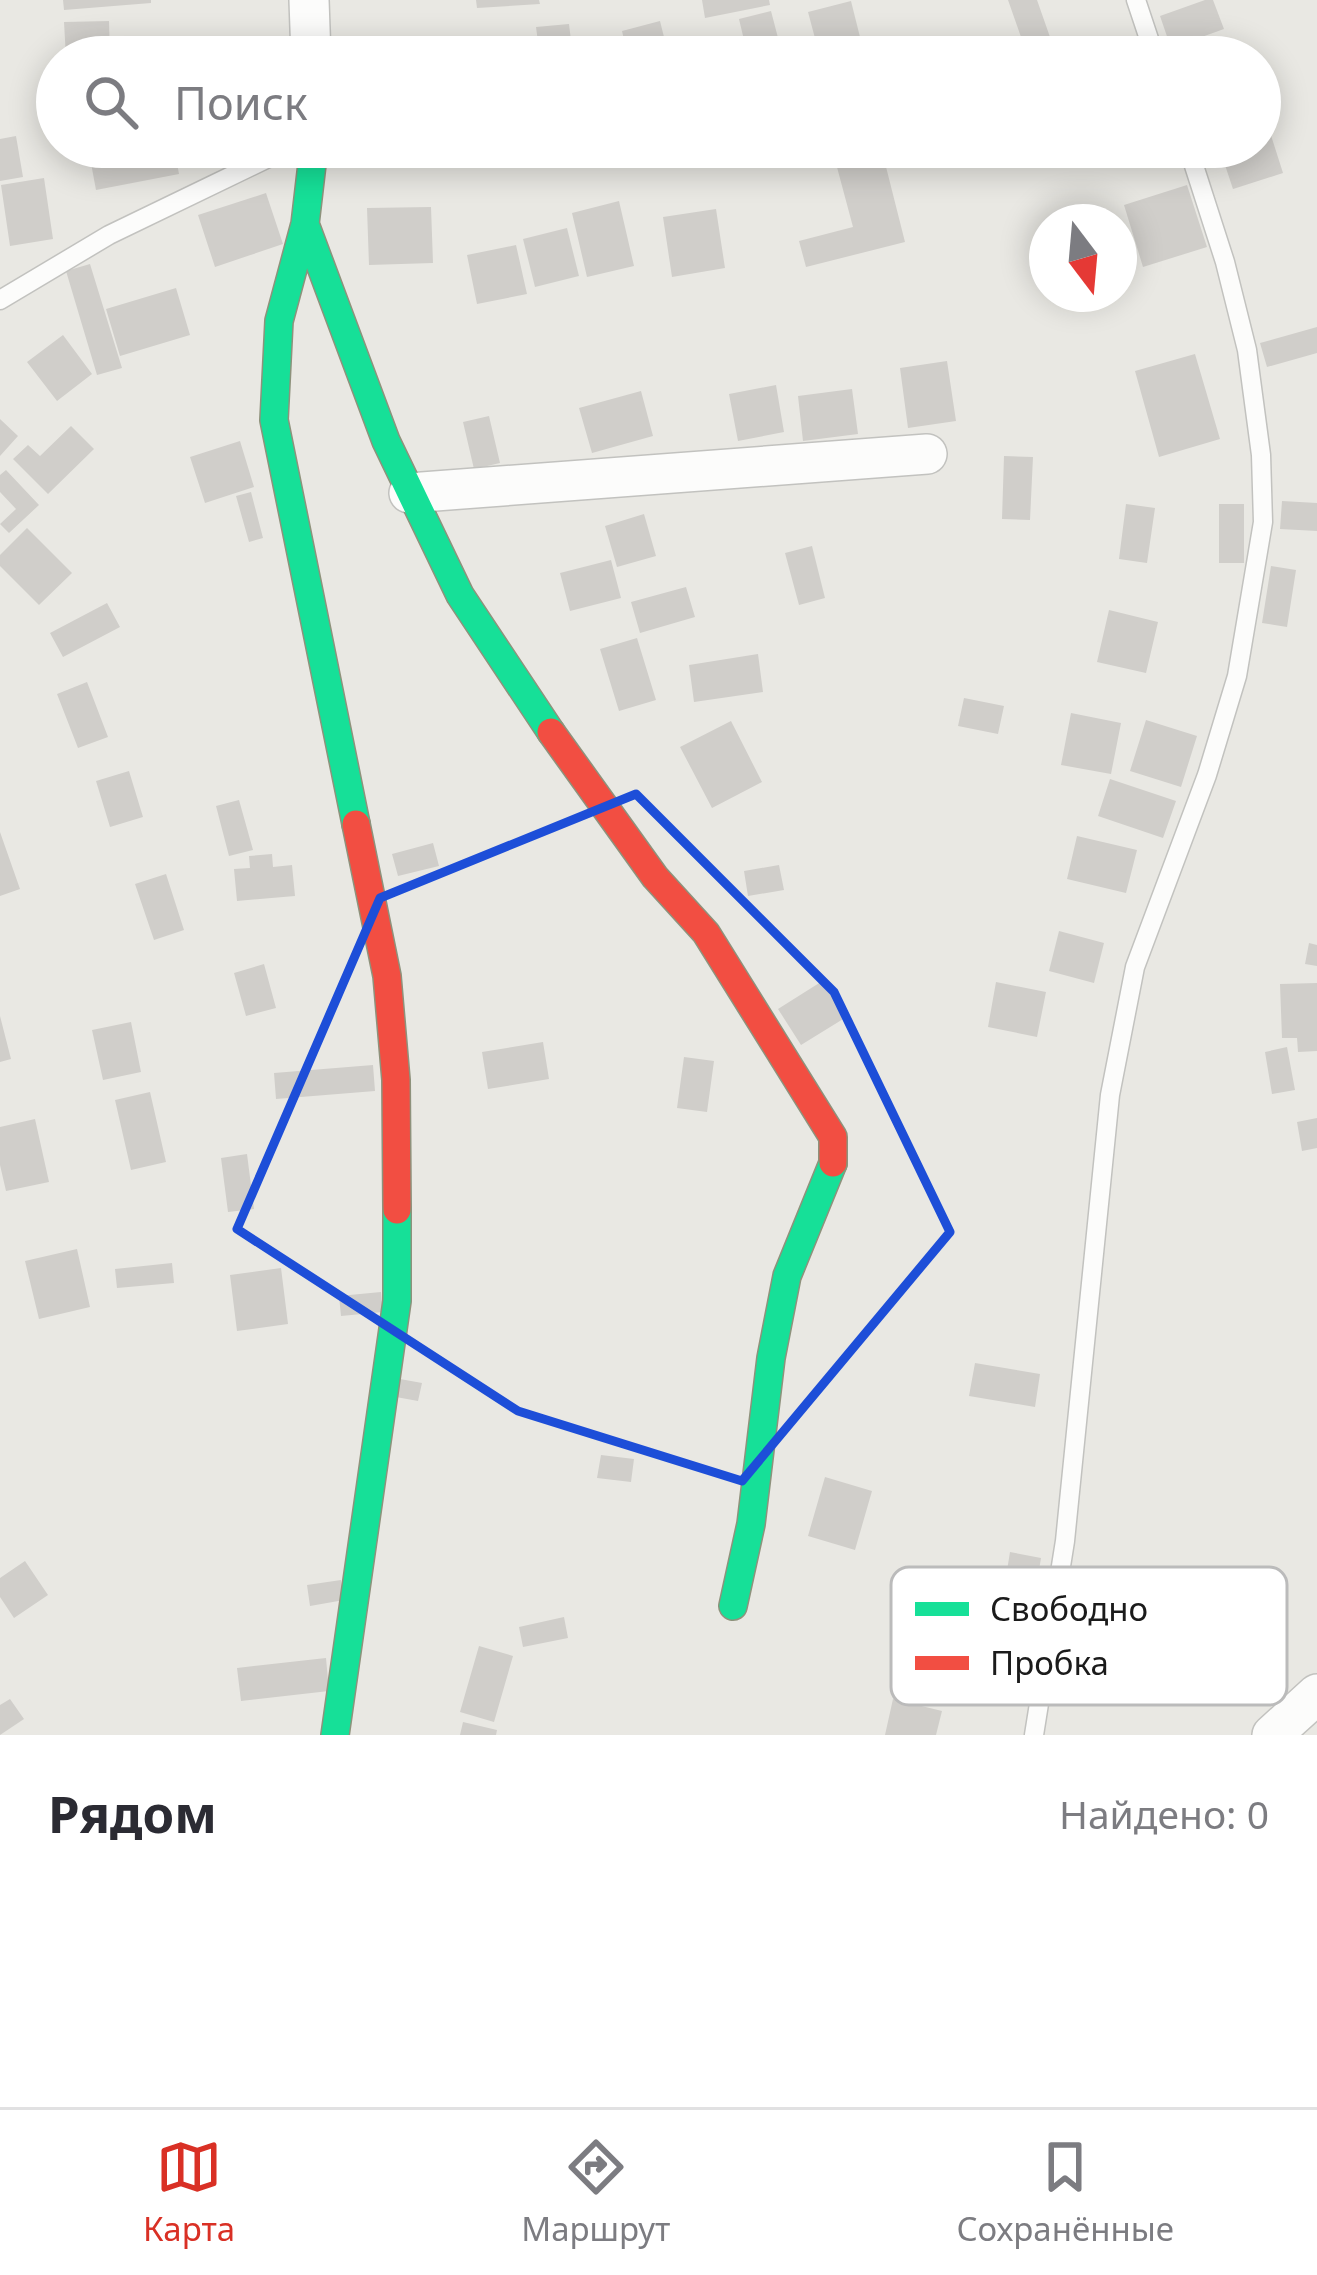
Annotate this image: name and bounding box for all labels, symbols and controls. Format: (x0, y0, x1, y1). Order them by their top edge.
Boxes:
search box (36, 36, 1281, 168)
icon: search (78, 69, 144, 135)
text: Поиск (174, 72, 308, 133)
north arrow (1029, 204, 1137, 312)
legend (891, 1567, 1287, 1705)
text: Свободно (990, 1586, 1148, 1631)
text: Пробка (990, 1640, 1109, 1685)
text: Рядом (48, 1778, 217, 1848)
text: Найдено: 0 (1059, 1787, 1269, 1840)
tab: Карта (143, 2134, 235, 2251)
tab: Маршрут (521, 2134, 670, 2251)
tab: Сохранённые (956, 2134, 1174, 2251)

